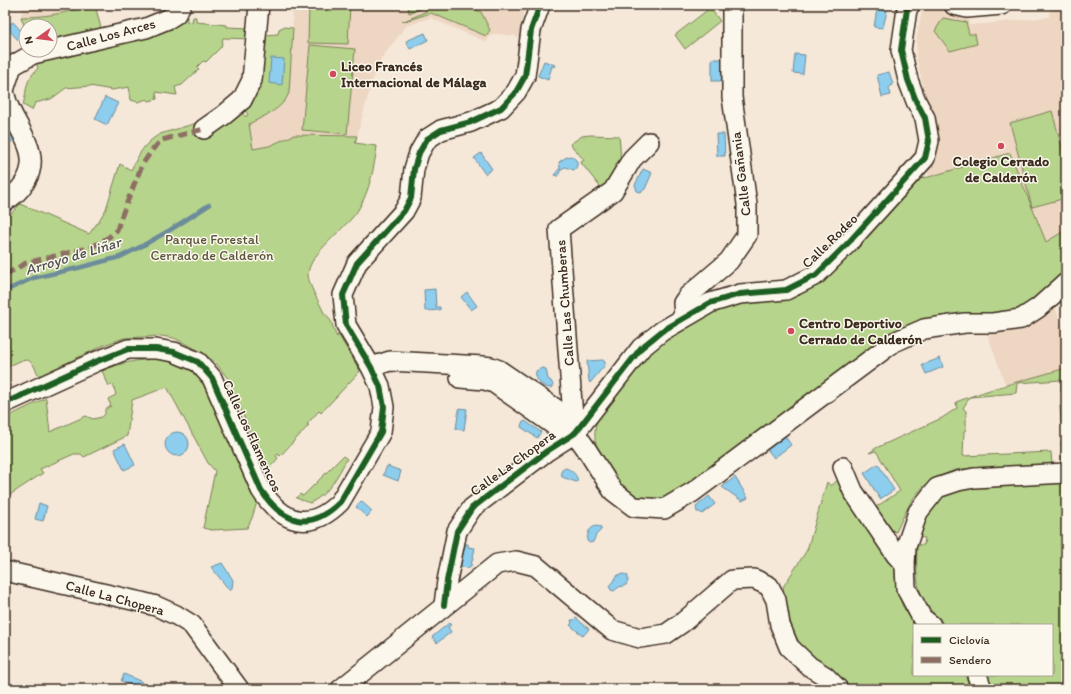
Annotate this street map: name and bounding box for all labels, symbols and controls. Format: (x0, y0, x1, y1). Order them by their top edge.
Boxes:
street label: Calle Los Arces (65, 15, 157, 55)
north arrow (18, 18, 58, 58)
text: N (22, 35, 36, 45)
place label: Liceo Francés Internacional de Málaga (341, 58, 487, 91)
marker: Liceo Francés Internacional de Málaga (328, 69, 338, 79)
street label: Calle Gañania (727, 130, 755, 217)
marker: Colegio Cerrado de Calderón (996, 141, 1006, 151)
place label: Colegio Cerrado de Calderón (953, 153, 1049, 186)
street label: Calle Rodeo (798, 210, 862, 272)
park label: Parque Forestal Cerrado de Calderón (150, 231, 274, 264)
water label: Arroyo de Liñar (23, 232, 125, 279)
street label: Calle Las Chumberas (552, 239, 578, 367)
place label: Centro Deportivo Cerrado de Calderón (799, 315, 923, 348)
marker: Centro Deportivo Cerrado de Calderón (786, 326, 796, 336)
street label: Calle Los Flamencos (219, 377, 285, 495)
street label: Calle La Chopera (467, 426, 560, 500)
street label: Calle La Chopera (64, 577, 167, 620)
legend (913, 624, 1053, 676)
text: Ciclovía (949, 633, 991, 647)
text: Sendero (949, 653, 991, 667)

